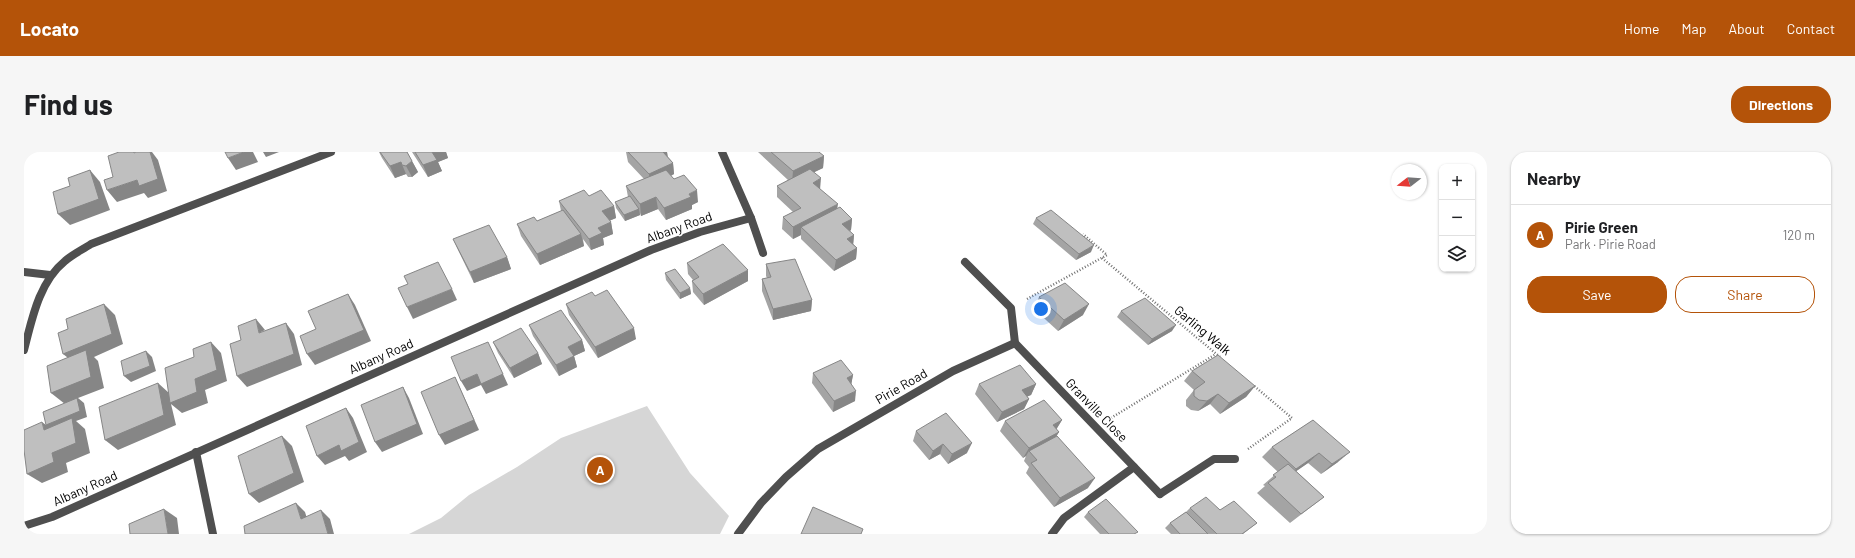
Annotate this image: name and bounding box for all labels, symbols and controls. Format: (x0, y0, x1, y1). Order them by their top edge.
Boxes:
text: Locato (20, 17, 79, 40)
text: Home (1624, 20, 1660, 37)
text: Map (1682, 20, 1706, 37)
text: About (1728, 20, 1765, 37)
text: Contact (1787, 20, 1835, 37)
button: Directions (1731, 86, 1831, 123)
text: Find us (24, 87, 113, 121)
north arrow (1391, 164, 1427, 200)
map controls (1439, 164, 1475, 272)
button: + (1439, 164, 1475, 200)
text: Nearby (1527, 168, 1581, 188)
button: − (1439, 200, 1475, 236)
street label: Albany Road (644, 208, 714, 246)
text: Pirie Green (1565, 218, 1638, 236)
text: A (1536, 227, 1544, 243)
text: 120 m (1783, 227, 1815, 243)
button: layers (1439, 236, 1475, 272)
text: Park · Pirie Road (1565, 236, 1656, 252)
button: Save (1527, 276, 1667, 313)
button: Share (1675, 276, 1815, 313)
your location (1031, 299, 1051, 319)
street label: Garling Walk (1171, 302, 1235, 359)
street label: Albany Road (346, 335, 416, 377)
street label: Pirie Road (872, 365, 930, 407)
street label: Granville Close (1063, 375, 1131, 445)
pin: A (587, 455, 613, 485)
street label: Albany Road (50, 467, 120, 509)

